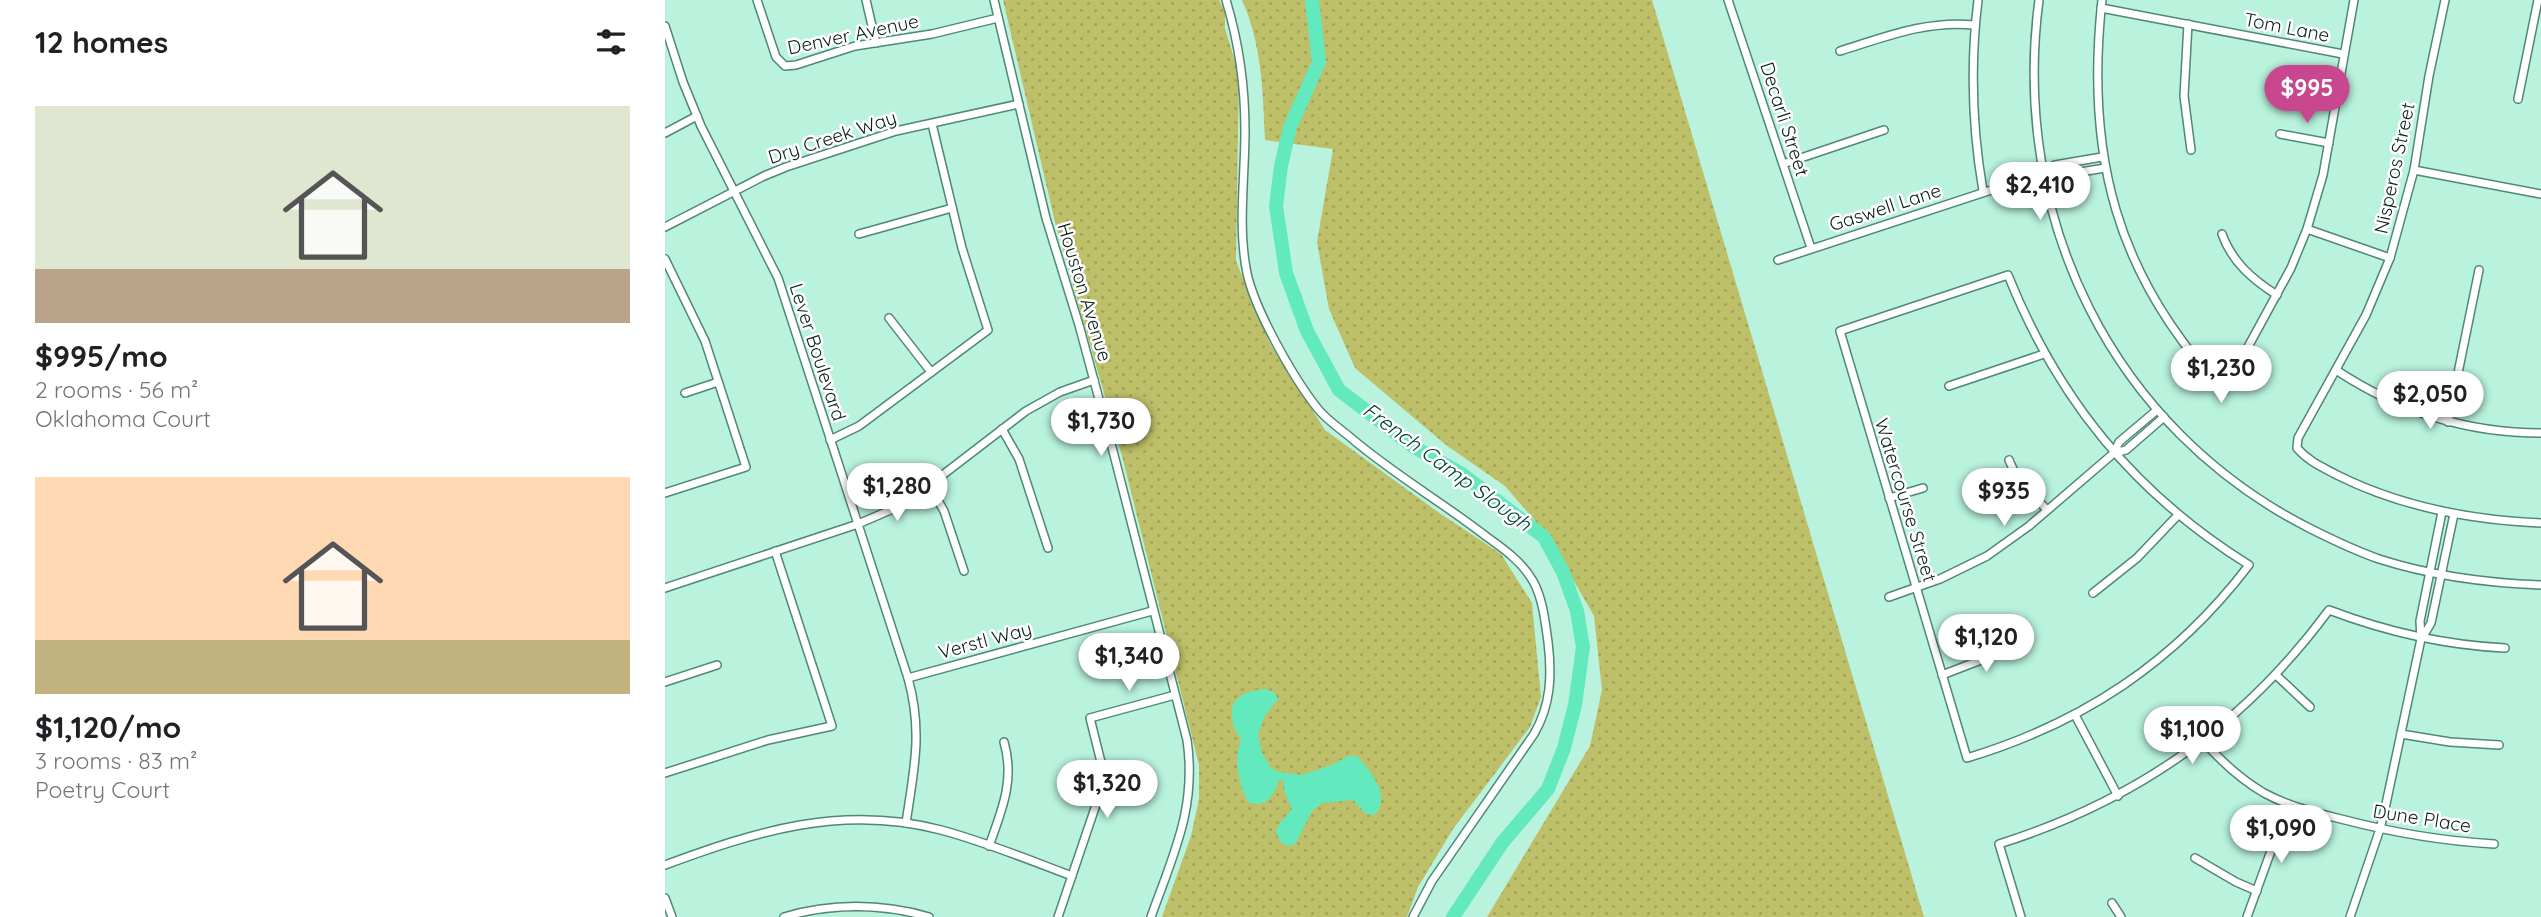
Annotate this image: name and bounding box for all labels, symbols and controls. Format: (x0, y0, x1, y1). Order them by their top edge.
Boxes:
street label: Tom Lane (2242, 7, 2332, 47)
street label: Denver Avenue (785, 8, 921, 60)
text: 12 homes (35, 23, 168, 61)
icon: filters (592, 23, 630, 61)
street label: Decarli Street (1755, 59, 1815, 179)
pin: $995 (2266, 66, 2348, 125)
text: $995 (2280, 73, 2334, 102)
street label: Nisperos Street (2368, 100, 2420, 236)
street label: Dry Creek Way (765, 105, 899, 169)
icon: home (270, 152, 396, 278)
pin: $2,410 (1983, 162, 2097, 222)
text: $2,410 (2005, 170, 2075, 199)
street label: Gaswell Lane (1826, 178, 1944, 236)
street label: Houston Avenue (1052, 220, 1118, 364)
street label: Lever Boulevard (784, 280, 852, 424)
text: $995/mo (35, 337, 168, 375)
pin: $1,230 (2164, 346, 2278, 405)
text: $1,230 (2187, 353, 2255, 382)
pin: $2,050 (2373, 372, 2487, 431)
text: 2 rooms · 56 m² (35, 375, 198, 404)
text: $2,050 (2393, 379, 2467, 408)
water label: French Camp Slough (1358, 396, 1538, 537)
pin: $1,730 (1044, 398, 1158, 458)
text: Oklahoma Court (35, 404, 211, 433)
text: $1,730 (1067, 406, 1135, 435)
street label: Watercourse Street (1870, 415, 1942, 585)
pin: $1,280 (840, 463, 954, 523)
pin: $935 (1963, 468, 2045, 528)
text: $1,280 (863, 471, 931, 500)
text: $935 (1978, 476, 2030, 505)
icon: home (270, 523, 396, 649)
pin: $1,120 (1929, 614, 2043, 674)
street label: Verstl Way (936, 616, 1034, 664)
text: $1,120 (1954, 622, 2018, 651)
pin: $1,340 (1072, 634, 1186, 693)
text: $1,340 (1095, 641, 1164, 670)
pin: $1,100 (2135, 706, 2249, 766)
text: $1,120/mo (35, 708, 181, 746)
text: $1,100 (2160, 714, 2224, 743)
text: 3 rooms · 83 m² (35, 746, 197, 775)
pin: $1,320 (1050, 760, 1164, 820)
text: $1,320 (1073, 768, 1141, 797)
text: Poetry Court (35, 775, 170, 804)
street label: Dune Place (2371, 798, 2473, 838)
pin: $1,090 (2224, 806, 2338, 865)
text: $1,090 (2246, 813, 2316, 842)

